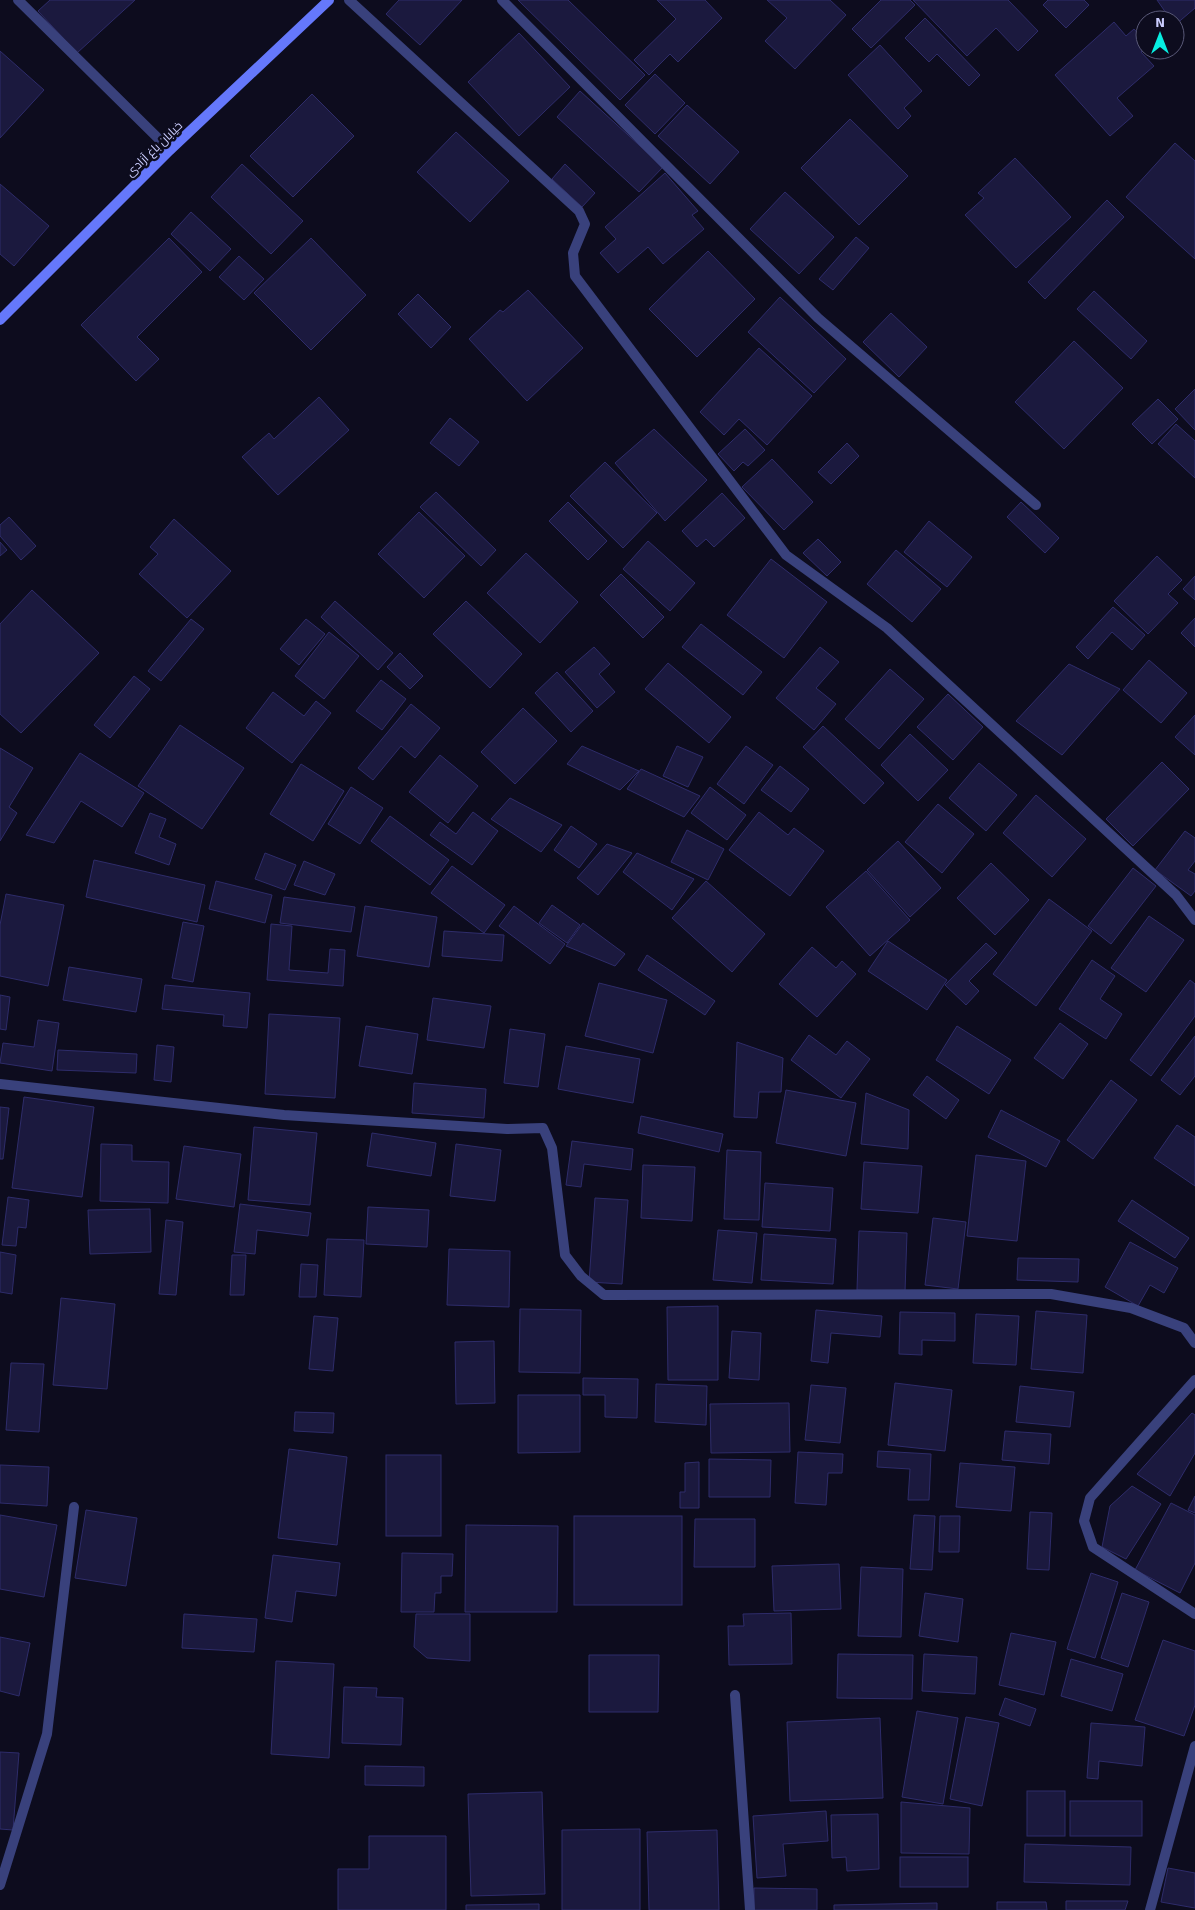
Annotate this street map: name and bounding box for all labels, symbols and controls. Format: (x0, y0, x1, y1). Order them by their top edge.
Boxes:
north arrow (1135, 10, 1185, 60)
text: N (1155, 14, 1165, 31)
street label: خیابان باغ آزادی (123, 119, 186, 180)

